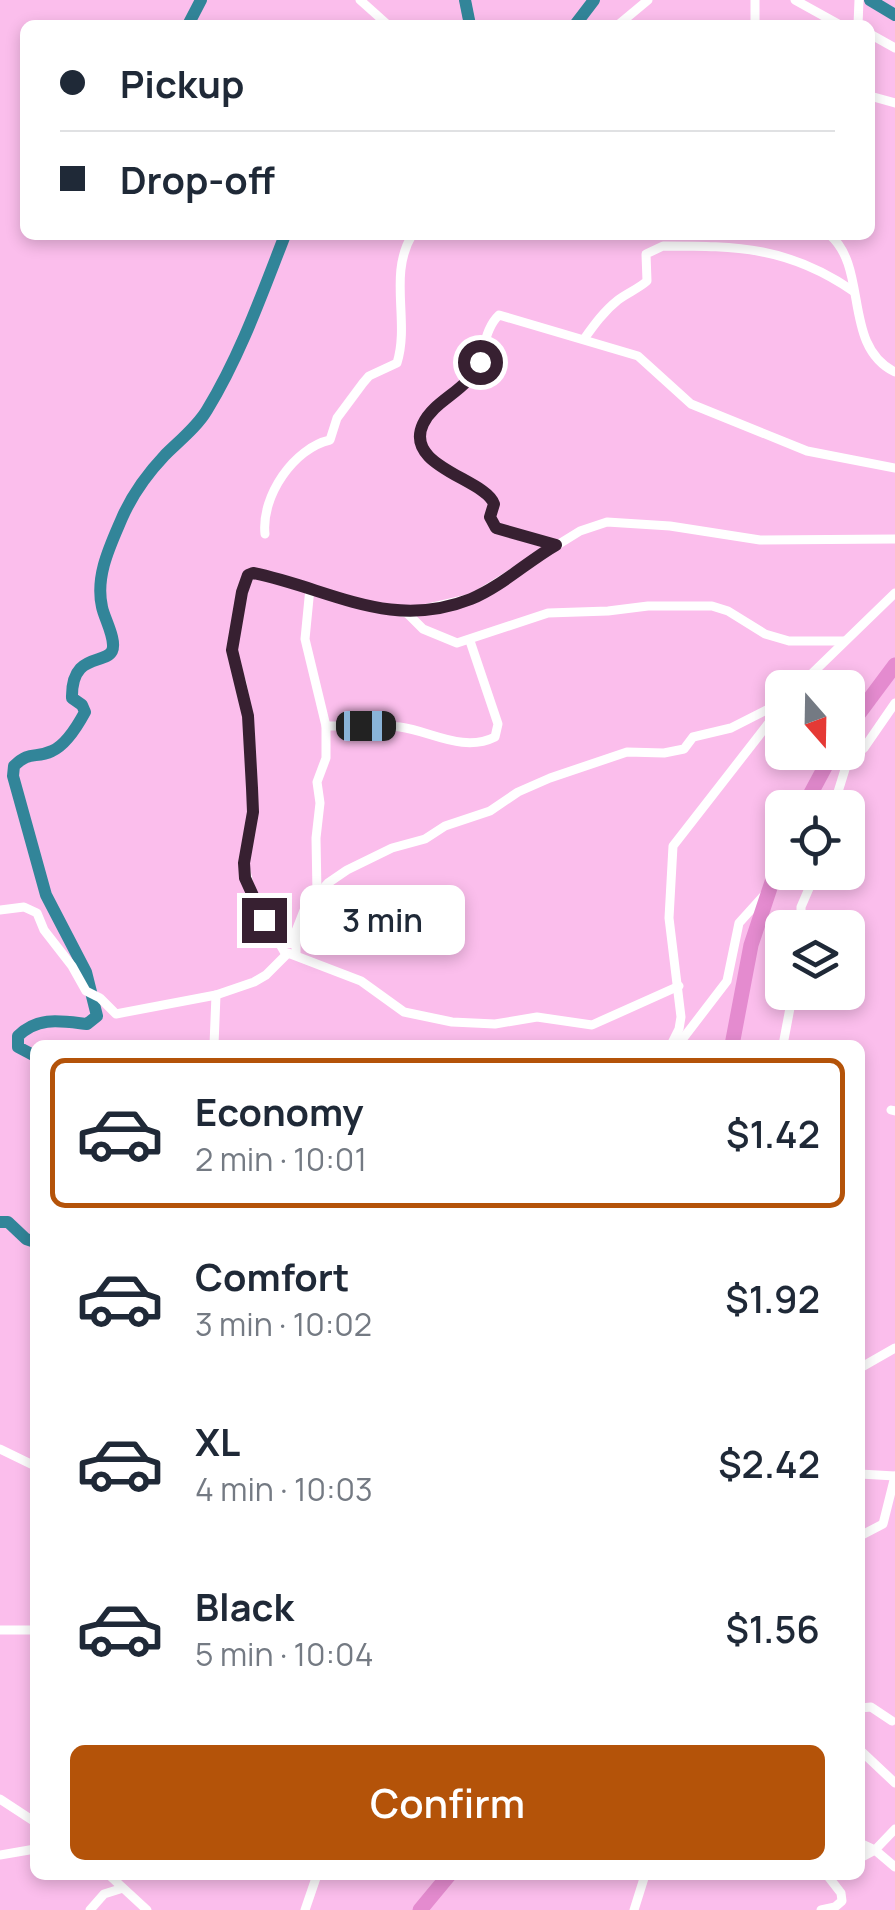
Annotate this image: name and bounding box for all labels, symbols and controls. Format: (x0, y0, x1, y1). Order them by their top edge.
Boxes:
text: Pickup (120, 57, 244, 109)
text: Drop-off (120, 153, 275, 205)
route start (458, 340, 503, 385)
north arrow (765, 670, 865, 770)
map controls (765, 670, 865, 1010)
car (336, 711, 396, 741)
button: locate (765, 790, 865, 890)
callout: 3 min (299, 885, 464, 955)
route end (242, 898, 287, 943)
text: 3 min (342, 898, 423, 942)
button: layers (765, 910, 865, 1010)
text: Economy (195, 1085, 364, 1137)
icon: car (75, 1088, 165, 1178)
text: $1.42 (726, 1107, 820, 1159)
text: 2 min · 10:01 (195, 1137, 367, 1181)
text: Comfort (195, 1250, 349, 1302)
icon: car (75, 1253, 165, 1343)
text: $1.92 (725, 1272, 820, 1324)
text: 3 min · 10:02 (195, 1302, 372, 1346)
text: XL (195, 1415, 240, 1467)
icon: car (75, 1418, 165, 1508)
text: $2.42 (718, 1437, 820, 1489)
text: 4 min · 10:03 (195, 1467, 373, 1511)
text: Black (195, 1580, 294, 1632)
icon: car (75, 1583, 165, 1673)
text: $1.56 (725, 1602, 820, 1654)
text: 5 min · 10:04 (195, 1632, 374, 1676)
button: Confirm (70, 1745, 825, 1860)

